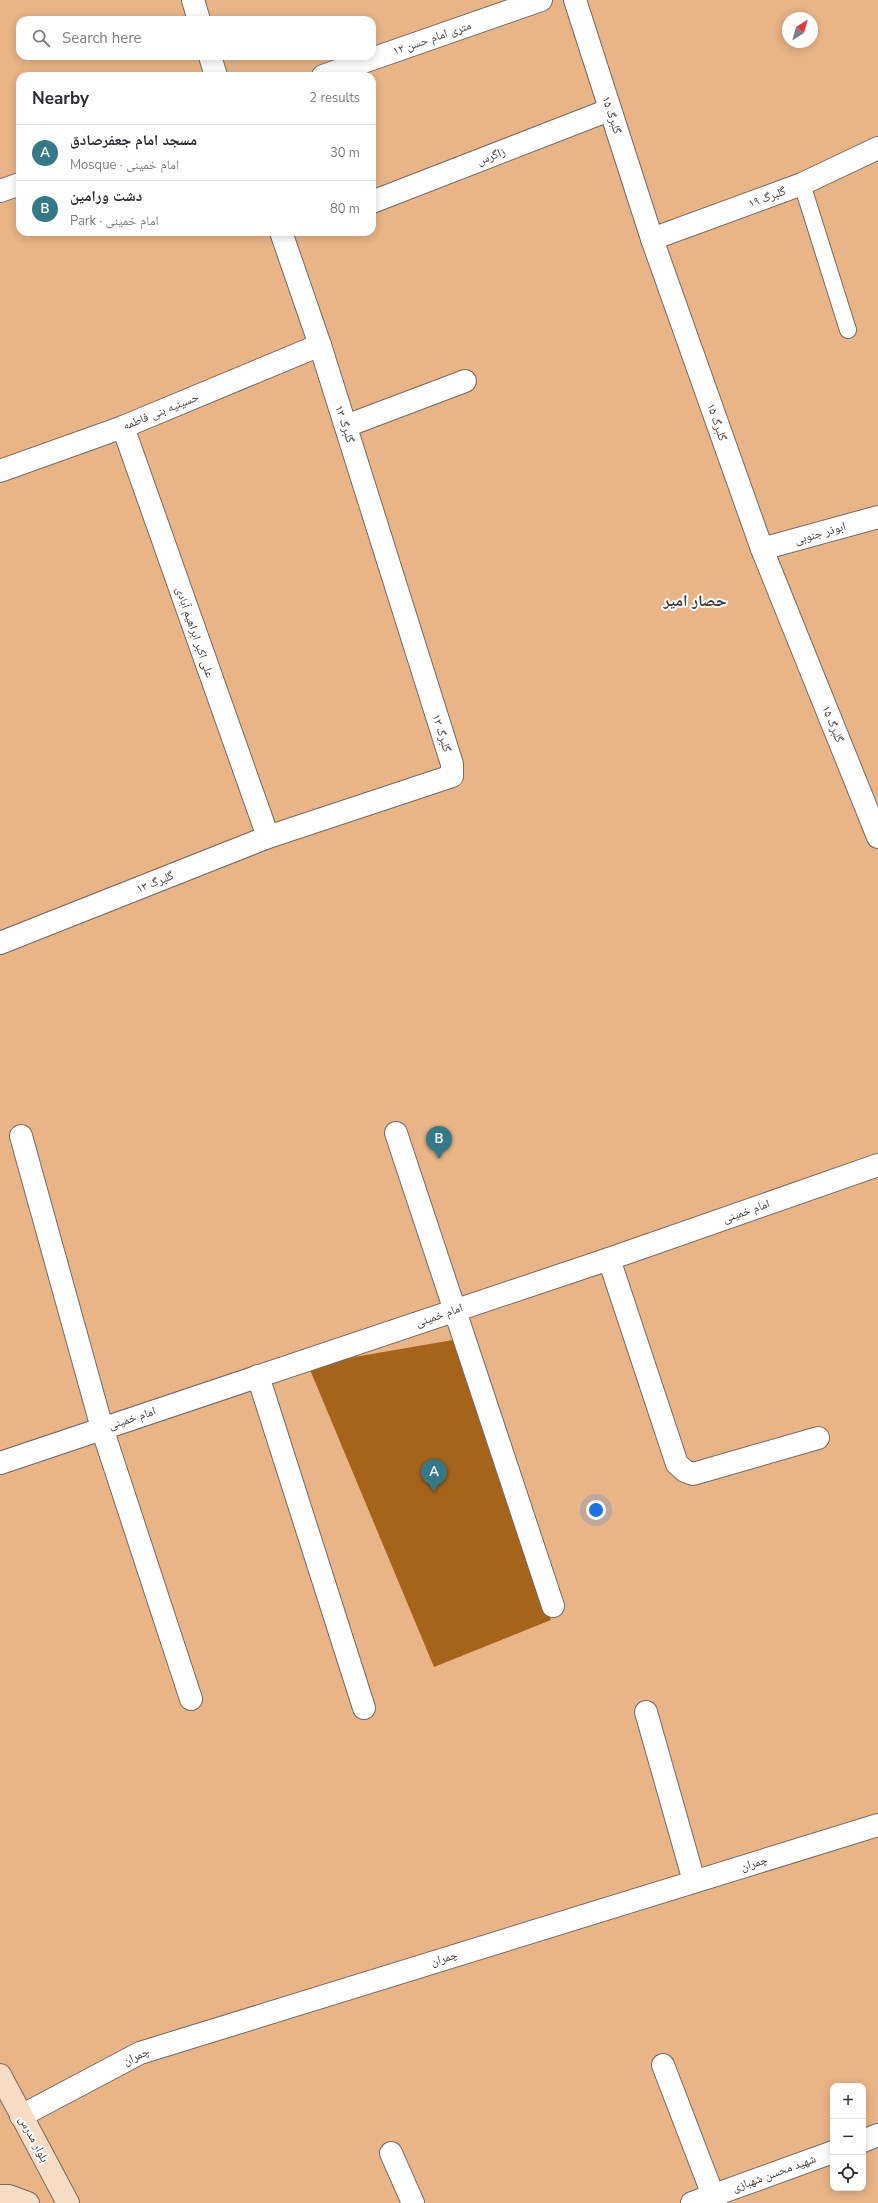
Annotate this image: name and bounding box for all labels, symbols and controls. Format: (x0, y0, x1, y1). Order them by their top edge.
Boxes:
north arrow (782, 12, 818, 48)
search box (16, 16, 376, 60)
street label: ۱۲ متری امام حسن (391, 17, 473, 59)
icon: search (30, 27, 52, 49)
text: Search here (62, 28, 142, 48)
text: Nearby (32, 87, 89, 110)
text: 2 results (309, 89, 360, 107)
street label: گلبرگ ۱۵ (598, 94, 626, 136)
text: مسجد امام جعفرصادق (70, 130, 197, 150)
street label: زاگرس (474, 143, 508, 169)
text: A (40, 144, 50, 162)
text: 30 m (330, 144, 360, 162)
text: Mosque · امام خمینی (70, 156, 179, 174)
street label: گلبرگ ۱۹ (746, 183, 788, 211)
text: دشت ورامین (70, 186, 142, 206)
text: B (41, 200, 49, 218)
text: 80 m (330, 200, 360, 218)
text: Park · امام خمینی (70, 212, 159, 230)
street label: حسینیه بنی فاطمه (121, 388, 202, 434)
street label: گلبرگ ۱۵ (703, 401, 731, 443)
street label: گلبرگ ۱۳ (331, 403, 359, 445)
street label: ابوذر جنوبی (792, 518, 848, 548)
street label: علی اکبر ابراهیم آبادی (172, 585, 218, 679)
district label: حصار امیر (662, 590, 727, 612)
street label: گلبرگ ۱۵ (818, 703, 848, 745)
street label: گلبرگ ۱۳ (429, 712, 455, 754)
street label: گلبرگ ۱۳ (134, 867, 176, 897)
pin: B (426, 1126, 452, 1159)
street label: امام خمینی (720, 1195, 772, 1227)
street label: امام خمینی (413, 1299, 465, 1331)
street label: امام خمینی (106, 1403, 158, 1433)
pin: A (421, 1459, 447, 1492)
your location (586, 1500, 606, 1520)
street label: چمران (739, 1851, 770, 1875)
street label: چمران (429, 1946, 460, 1970)
street label: چمران (120, 2043, 152, 2069)
map controls (830, 2083, 866, 2191)
button: + (830, 2083, 866, 2119)
street label: بلوار مدرس (15, 2113, 53, 2165)
button: − (830, 2119, 866, 2155)
street label: شهید محسن شهبازی (730, 2150, 818, 2196)
button: locate (830, 2155, 866, 2191)

